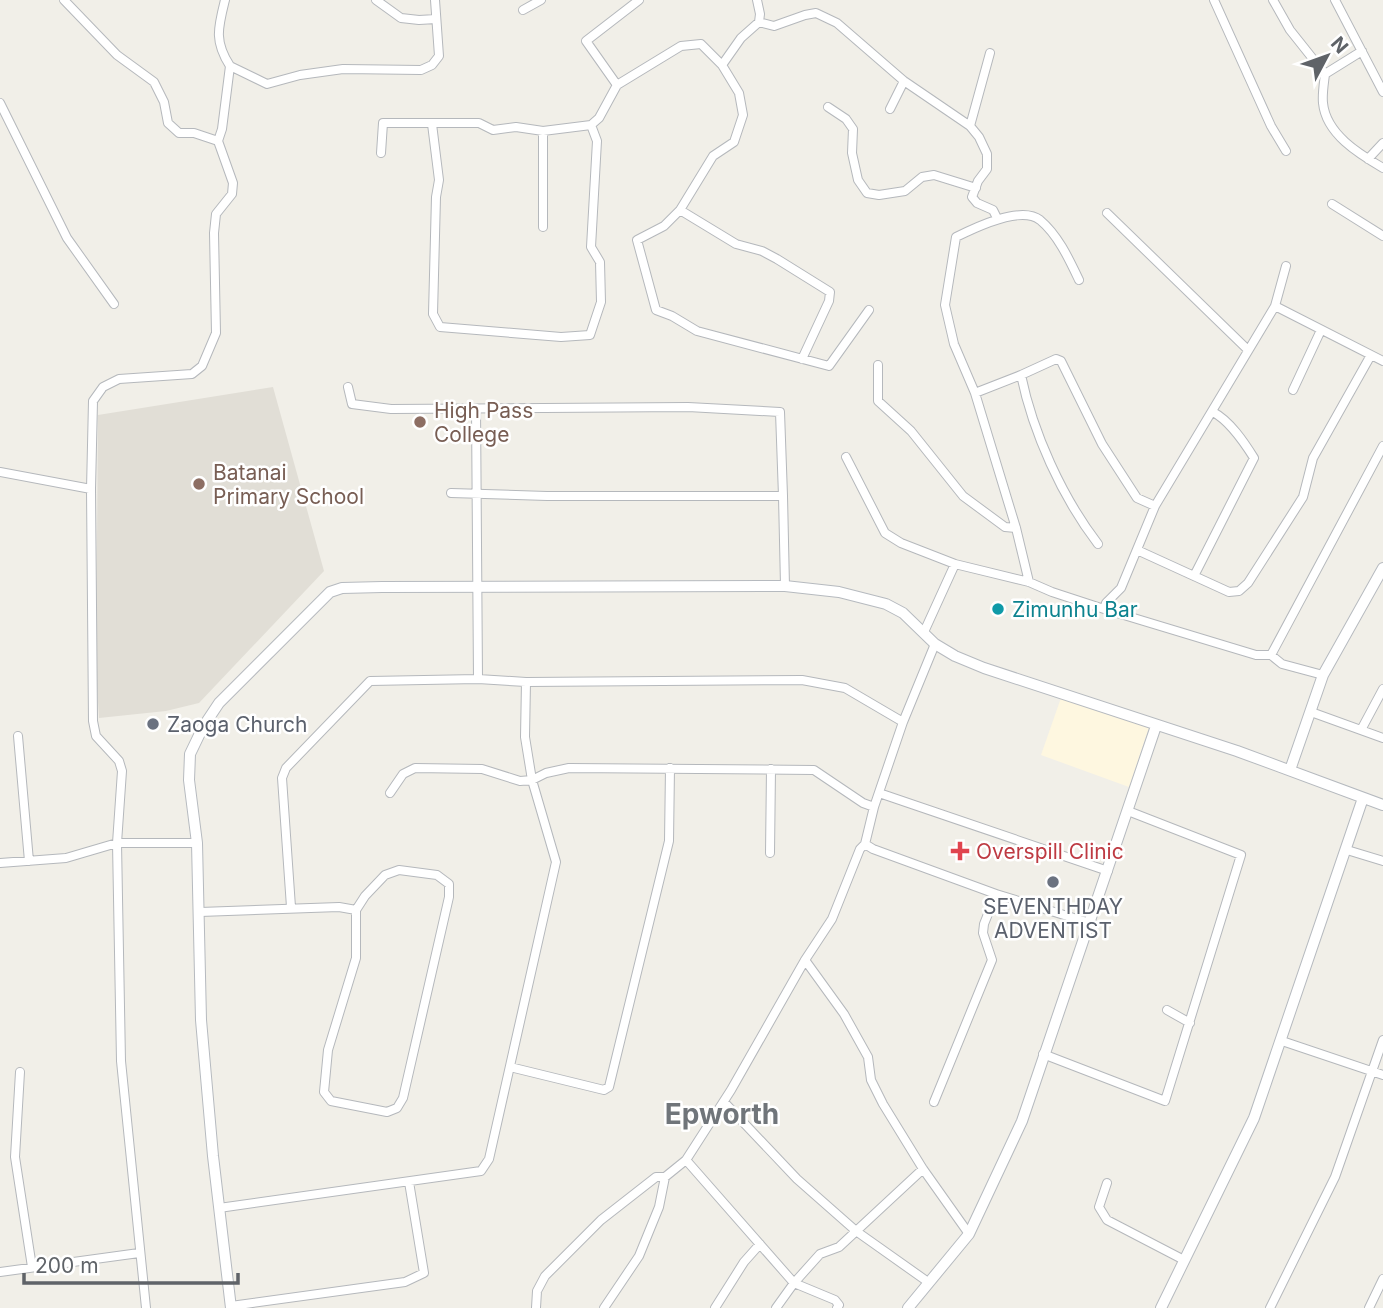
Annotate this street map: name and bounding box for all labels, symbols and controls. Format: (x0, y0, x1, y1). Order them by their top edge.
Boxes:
north arrow (1292, 21, 1362, 91)
text: N (1326, 32, 1353, 58)
place label: High Pass College (434, 398, 533, 447)
marker: High Pass College (412, 414, 428, 430)
place label: Batanai Primary School (213, 460, 364, 509)
marker: Batanai Primary School (191, 476, 207, 492)
place label: Zimunhu Bar (1012, 597, 1138, 622)
marker: Zimunhu Bar (990, 601, 1006, 617)
place label: Zaoga Church (167, 712, 307, 737)
marker: Zaoga Church (145, 716, 161, 732)
place label: Overspill Clinic (976, 839, 1124, 864)
marker: Overspill Clinic (950, 841, 970, 861)
marker: SEVENTHDAY ADVENTIST (1045, 874, 1061, 890)
place label: SEVENTHDAY ADVENTIST (983, 894, 1123, 943)
district label: Epworth (665, 1097, 779, 1131)
scale bar (24, 1242, 238, 1286)
text: 200 m (35, 1253, 99, 1278)

